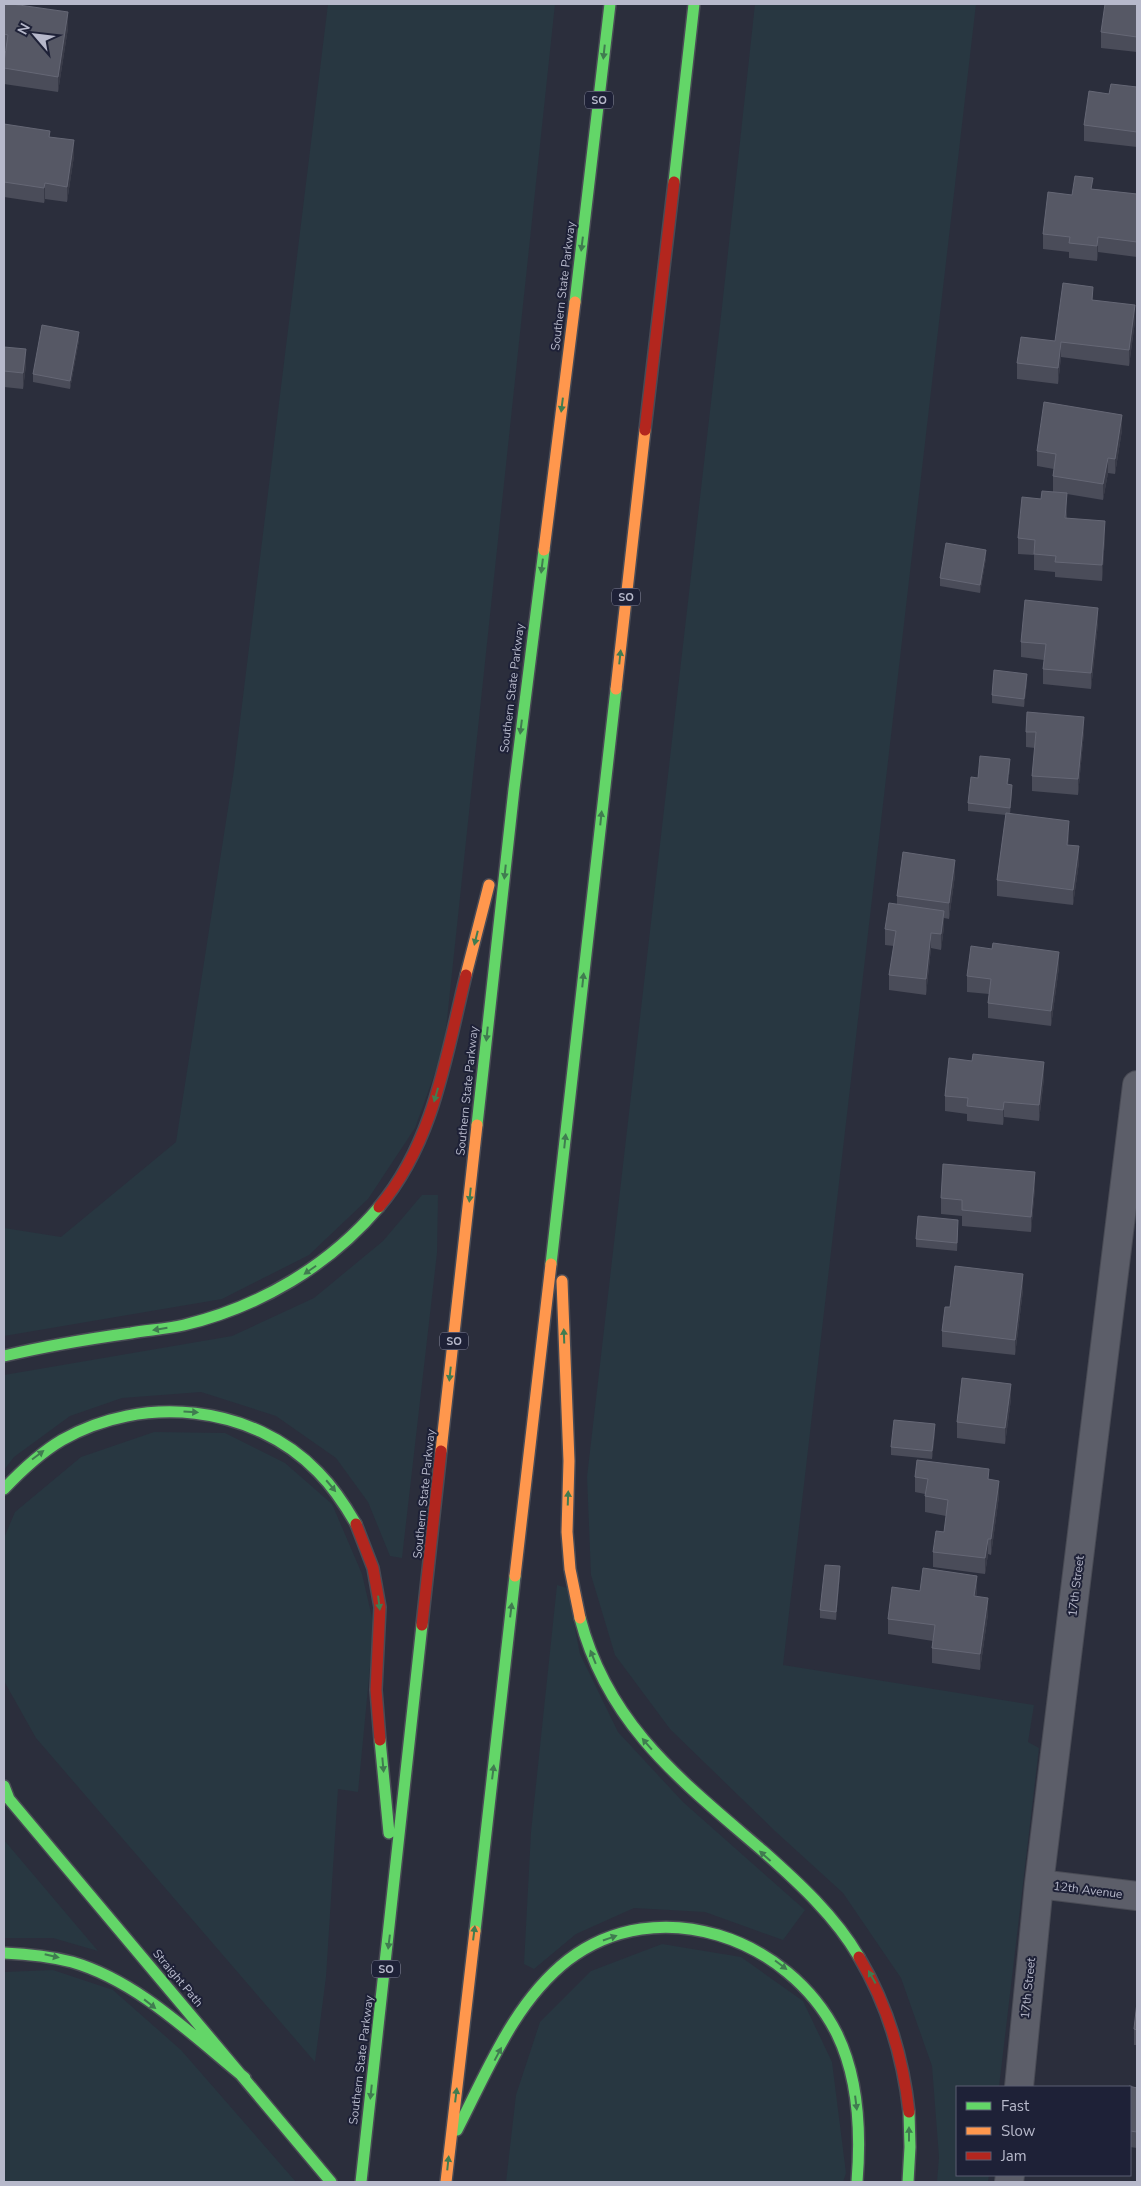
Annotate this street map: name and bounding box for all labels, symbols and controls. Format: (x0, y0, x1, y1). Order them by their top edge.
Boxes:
north arrow (10, 10, 60, 60)
text: N (13, 20, 35, 38)
one-way arrow (600, 44, 608, 60)
road number: SO (585, 92, 613, 108)
street label: Southern State Parkway (547, 220, 579, 352)
one-way arrow (578, 236, 586, 252)
one-way arrow (558, 397, 566, 413)
one-way arrow (538, 559, 546, 575)
road number: SO (612, 588, 640, 606)
street label: Southern State Parkway (496, 622, 528, 754)
one-way arrow (616, 648, 624, 664)
one-way arrow (517, 720, 525, 736)
one-way arrow (597, 810, 605, 826)
one-way arrow (501, 864, 509, 880)
one-way arrow (472, 930, 480, 945)
one-way arrow (579, 971, 587, 987)
street label: Southern State Parkway (452, 1025, 482, 1157)
one-way arrow (483, 1026, 491, 1042)
one-way arrow (432, 1088, 440, 1103)
one-way arrow (561, 1133, 569, 1149)
one-way arrow (466, 1187, 474, 1203)
one-way arrow (303, 1265, 316, 1275)
one-way arrow (152, 1325, 168, 1333)
one-way arrow (560, 1328, 568, 1344)
road number: SO (440, 1332, 468, 1350)
one-way arrow (446, 1366, 454, 1382)
one-way arrow (183, 1408, 199, 1416)
street label: Southern State Parkway (409, 1428, 439, 1560)
one-way arrow (31, 1450, 45, 1460)
one-way arrow (325, 1479, 336, 1492)
one-way arrow (564, 1490, 572, 1506)
street label: 17th Street (1064, 1554, 1088, 1617)
one-way arrow (375, 1596, 383, 1612)
one-way arrow (507, 1602, 515, 1618)
one-way arrow (589, 1650, 596, 1665)
one-way arrow (641, 1739, 653, 1751)
one-way arrow (379, 1758, 387, 1774)
one-way arrow (489, 1763, 497, 1779)
one-way arrow (759, 1850, 772, 1861)
street label: 12th Avenue (1053, 1878, 1123, 1902)
one-way arrow (470, 1925, 478, 1941)
one-way arrow (385, 1934, 393, 1950)
one-way arrow (603, 1934, 618, 1942)
street label: Straight Path (149, 1946, 207, 2010)
one-way arrow (45, 1952, 60, 1960)
street label: 17th Street (1017, 1956, 1039, 2019)
road number: SO (372, 1960, 400, 1978)
one-way arrow (774, 1960, 788, 1970)
one-way arrow (868, 1970, 876, 1984)
street label: Southern State Parkway (345, 1994, 377, 2126)
one-way arrow (143, 1999, 157, 2009)
one-way arrow (494, 2046, 502, 2061)
one-way arrow (367, 2084, 375, 2100)
one-way arrow (452, 2086, 460, 2102)
legend (956, 2086, 1131, 2176)
one-way arrow (852, 2096, 860, 2112)
text: Fast (1001, 2096, 1030, 2116)
text: Slow (1001, 2121, 1036, 2141)
one-way arrow (905, 2125, 913, 2141)
text: Jam (1000, 2146, 1027, 2166)
one-way arrow (444, 2154, 452, 2170)

